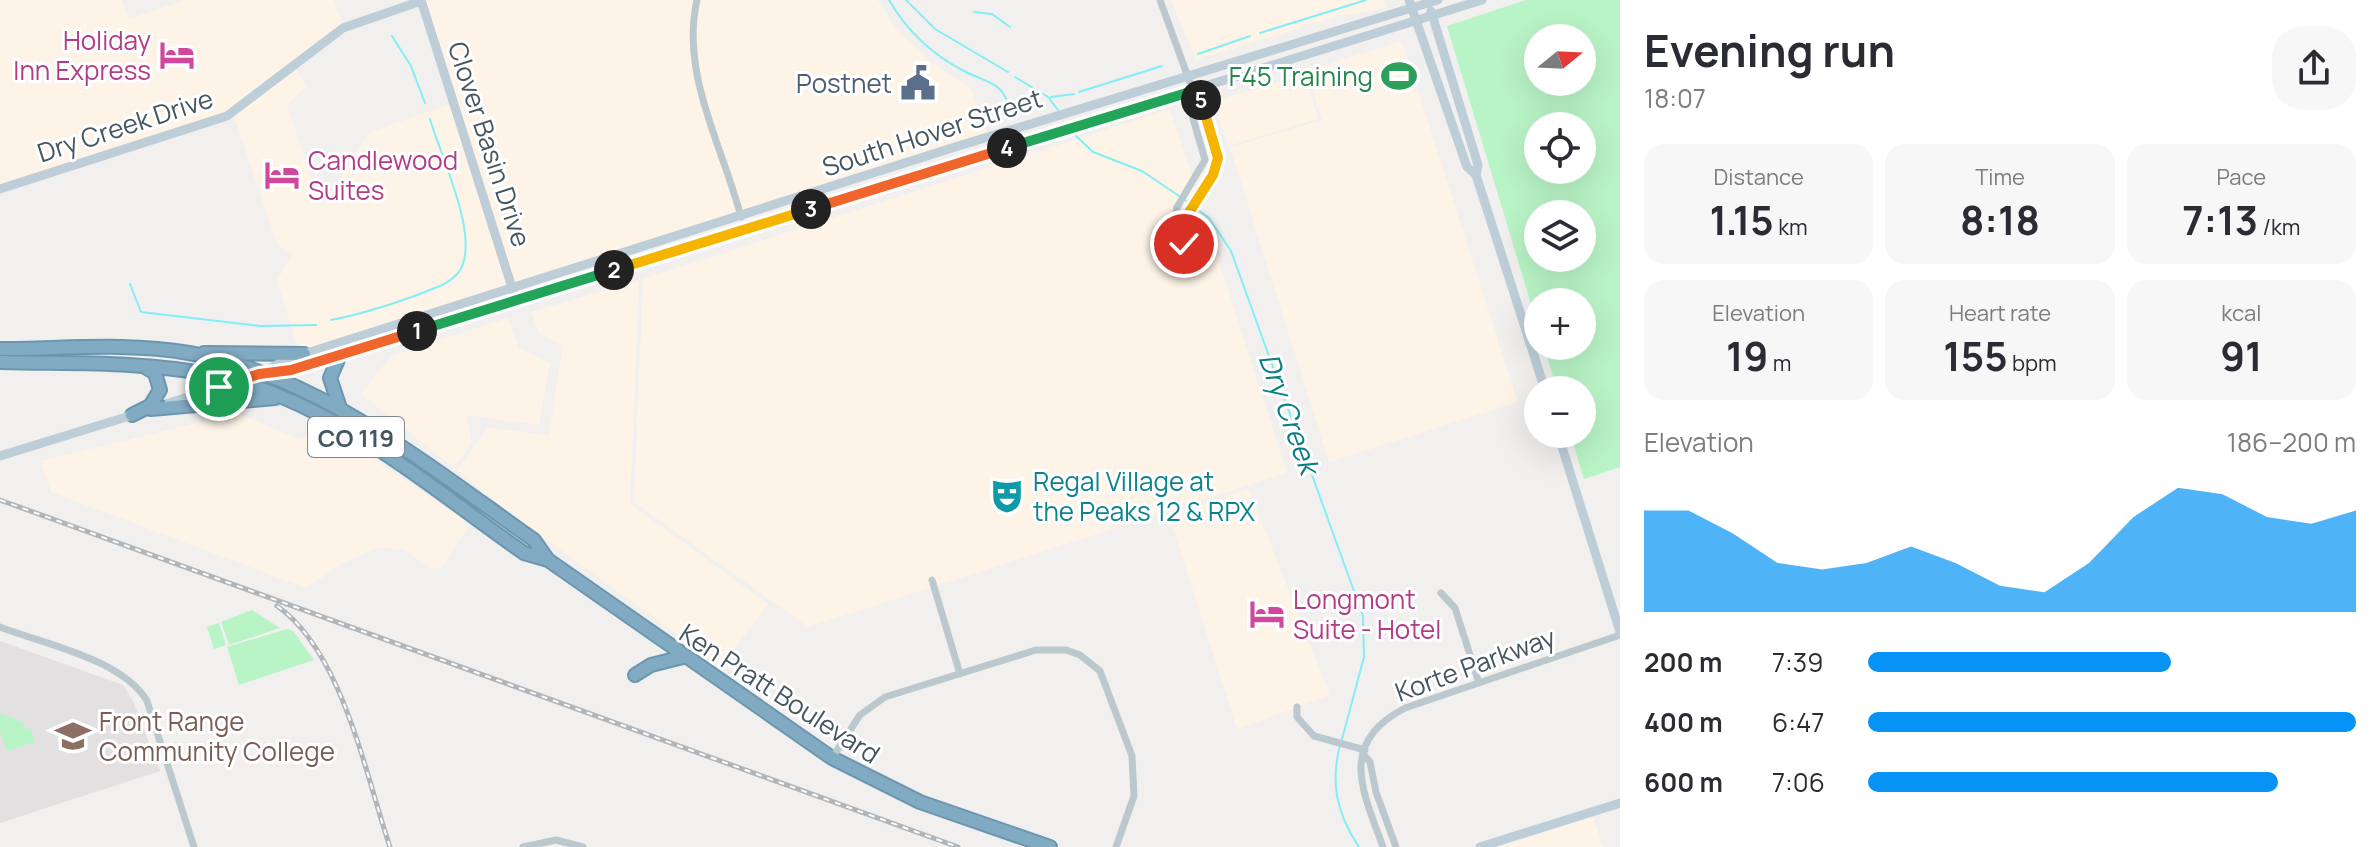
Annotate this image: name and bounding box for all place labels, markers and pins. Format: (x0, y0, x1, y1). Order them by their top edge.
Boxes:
place label: Holiday Inn Express (13, 22, 151, 88)
hotel icon: Holiday Inn Express (158, 36, 196, 74)
sports icon: F45 Training (1380, 57, 1418, 95)
place label: F45 Training (1229, 58, 1373, 94)
public building icon: Postnet (899, 64, 937, 102)
place label: Postnet (796, 65, 892, 101)
pin: 5 (1181, 80, 1221, 120)
pin: 4 (987, 128, 1027, 168)
place label: Candlewood Suites (308, 142, 458, 208)
hotel icon: Candlewood Suites (263, 156, 301, 194)
pin: 3 (791, 189, 831, 229)
pin (1150, 210, 1218, 278)
pin: 2 (594, 250, 634, 290)
pin: 1 (397, 311, 437, 351)
pin (185, 353, 253, 421)
place label: Regal Village at the Peaks 12 & RPX (1033, 463, 1255, 529)
theatre icon: Regal Village at the Peaks 12 & RPX (988, 477, 1026, 515)
place label: Longmont Suite - Hotel (1293, 581, 1441, 647)
hotel icon: Longmont Suite - Hotel (1248, 595, 1286, 633)
place label: Front Range Community College (99, 703, 335, 769)
school or university icon: Front Range Community College (54, 717, 92, 755)

